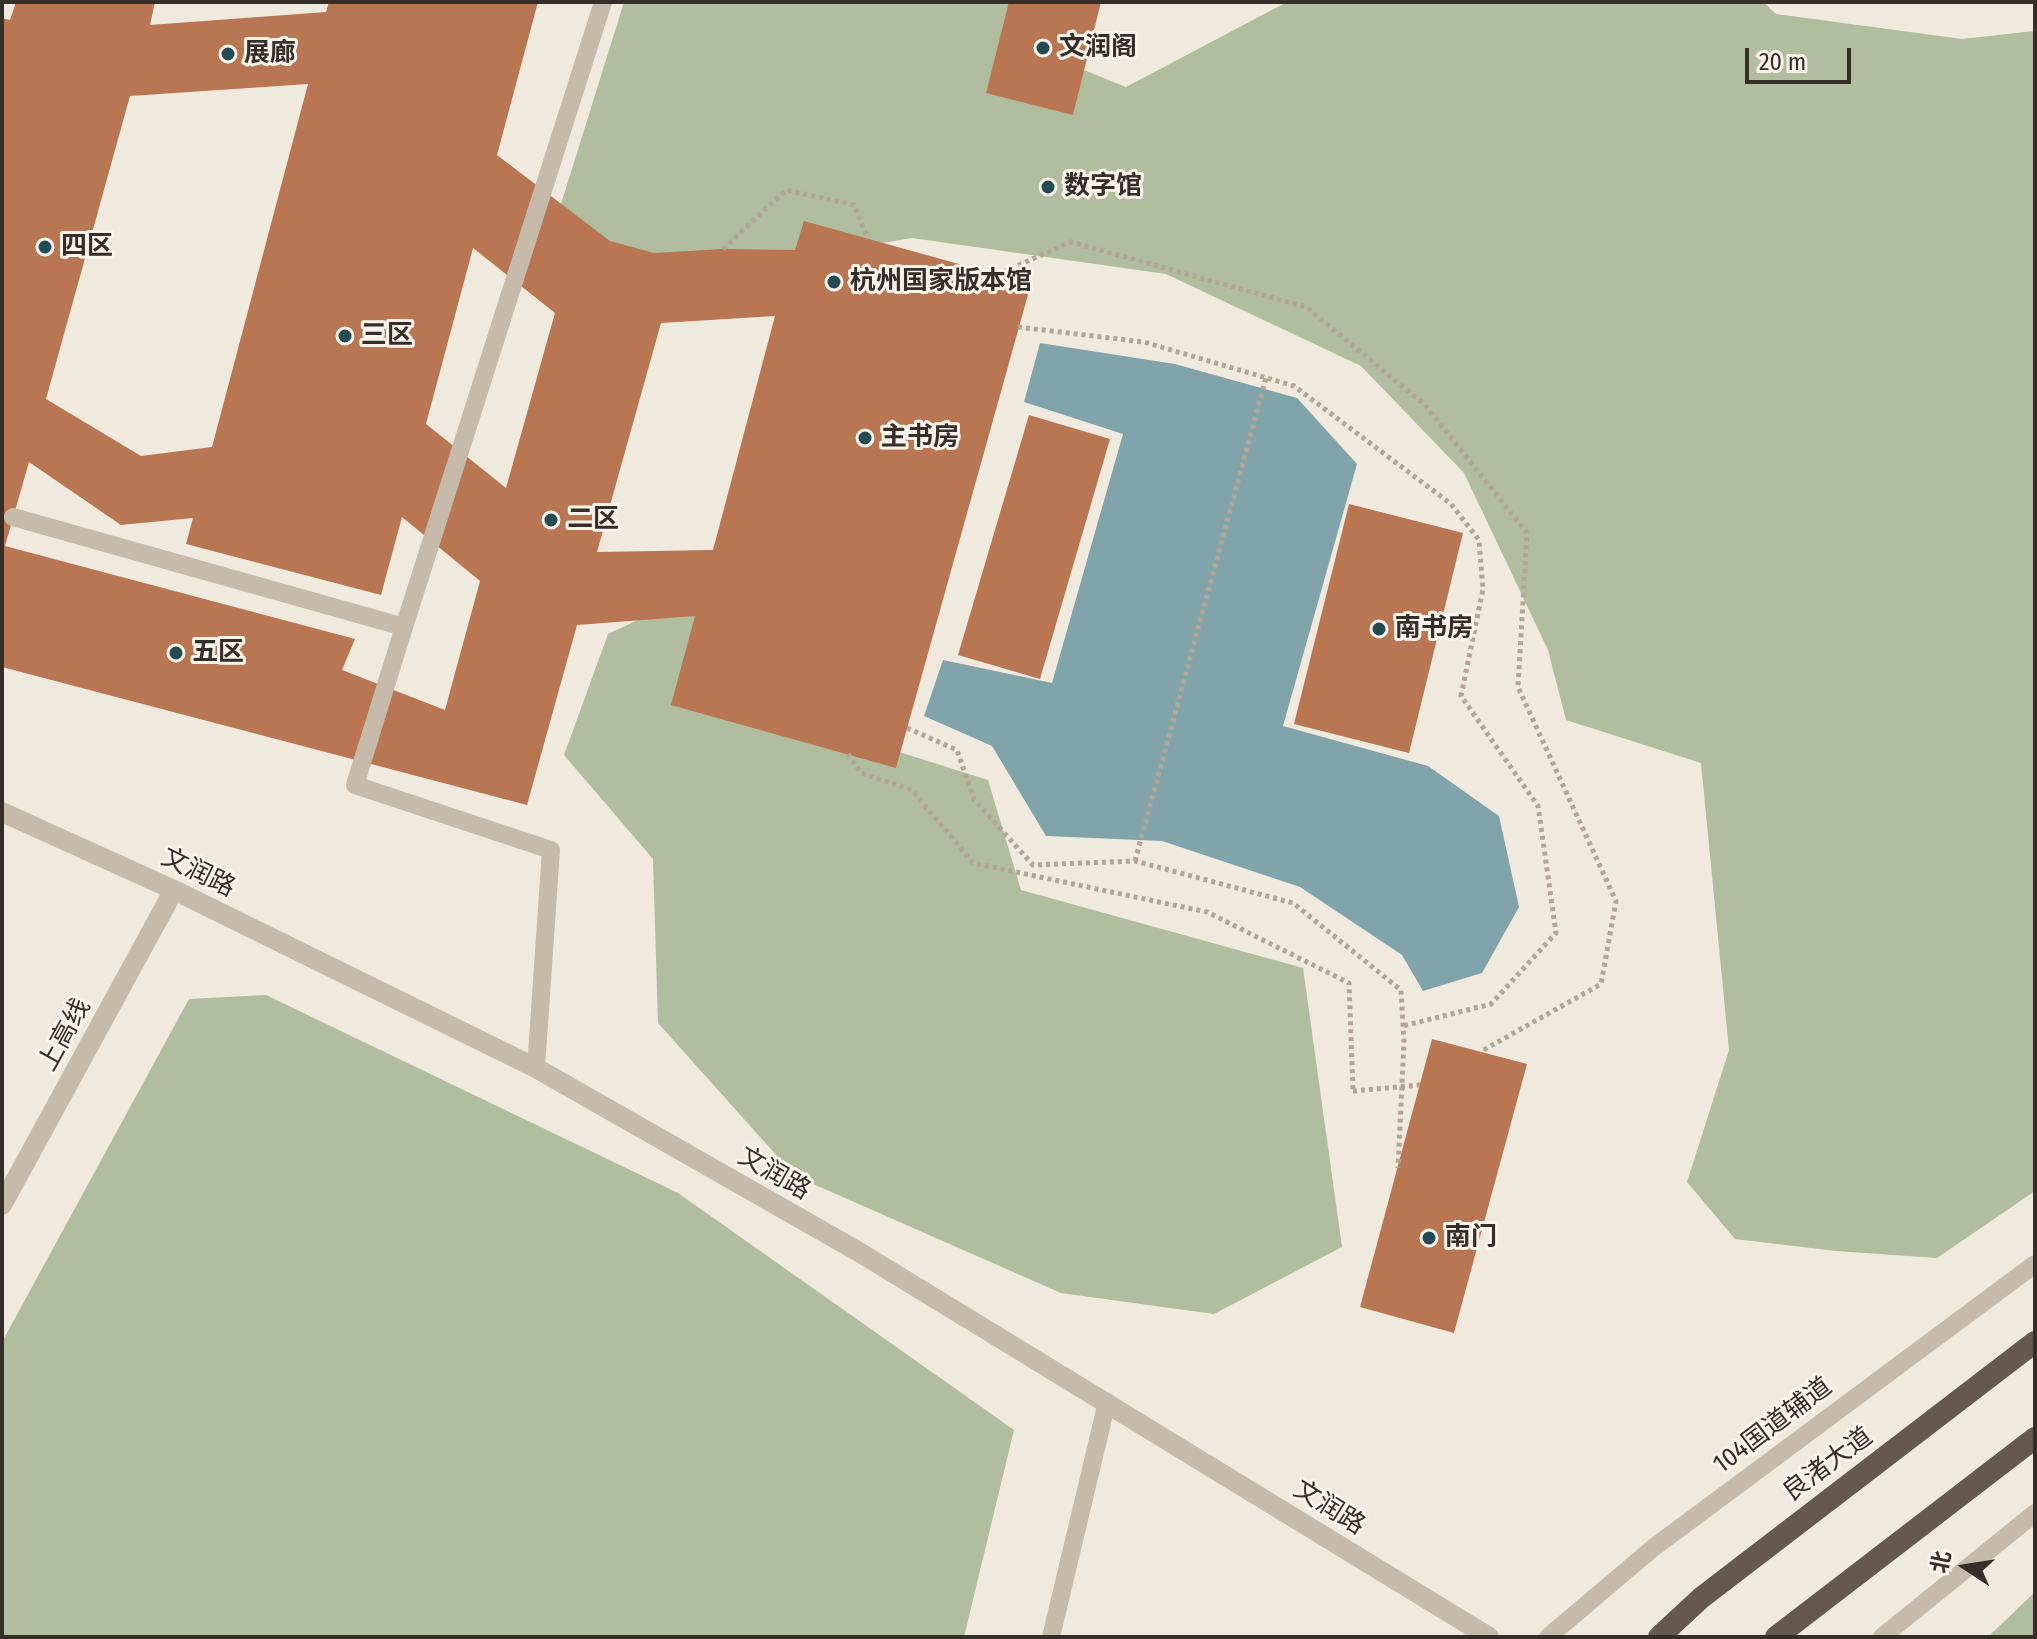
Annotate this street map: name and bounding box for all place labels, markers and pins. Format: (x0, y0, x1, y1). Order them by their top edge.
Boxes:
place label: 文润阁 (1059, 32, 1137, 64)
place label: 展廊 (244, 38, 296, 70)
marker: 文润阁 (1034, 39, 1052, 57)
marker: 展廊 (219, 45, 237, 63)
place label: 数字馆 (1064, 171, 1142, 203)
marker: 数字馆 (1039, 178, 1057, 196)
place label: 四区 (61, 231, 113, 263)
marker: 四区 (36, 238, 54, 256)
place label: 杭州国家版本馆 (850, 266, 1032, 298)
marker: 杭州国家版本馆 (825, 273, 843, 291)
place label: 三区 (361, 320, 413, 352)
marker: 三区 (336, 327, 354, 345)
place label: 主书房 (881, 422, 959, 454)
marker: 主书房 (856, 429, 874, 447)
place label: 二区 (567, 504, 619, 536)
marker: 二区 (542, 511, 560, 529)
place label: 南书房 (1395, 613, 1473, 645)
marker: 南书房 (1370, 620, 1388, 638)
place label: 五区 (192, 637, 244, 669)
marker: 五区 (167, 644, 185, 662)
place label: 南门 (1445, 1222, 1497, 1254)
marker: 南门 (1420, 1229, 1438, 1247)

